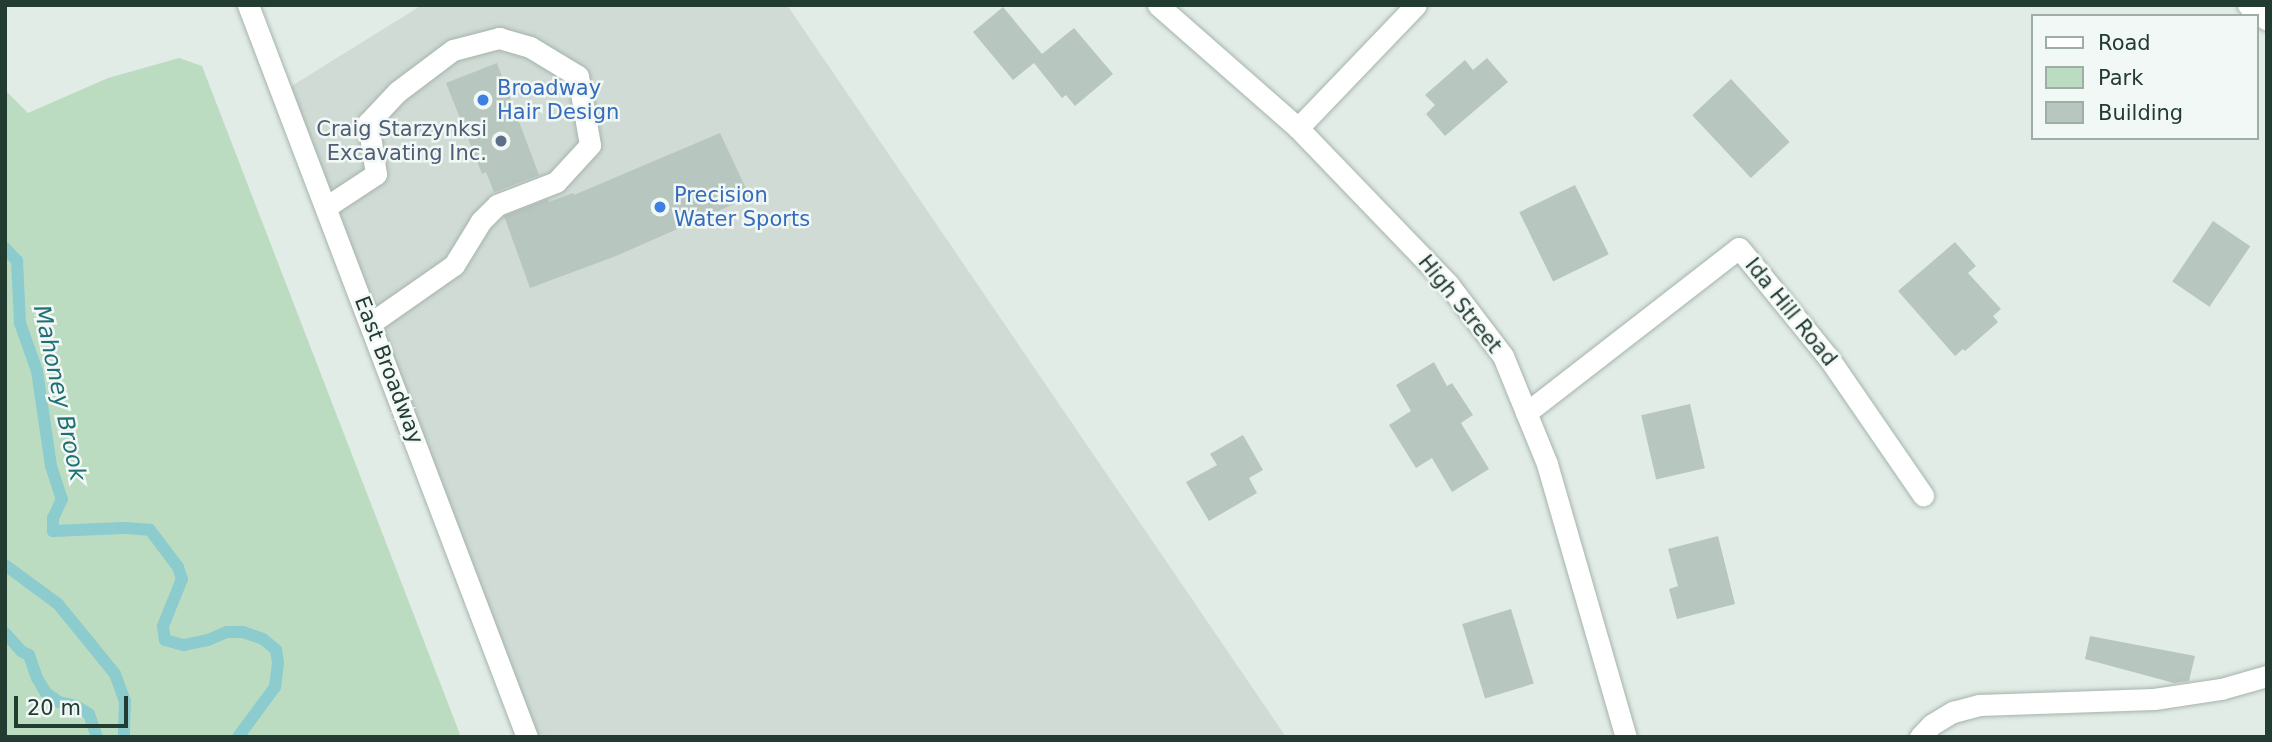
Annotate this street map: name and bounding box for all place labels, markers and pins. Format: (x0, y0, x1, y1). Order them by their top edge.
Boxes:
place label: Broadway Hair Design (497, 75, 619, 125)
marker: Broadway Hair Design (475, 92, 491, 108)
place label: Craig Starzynksi Excavating Inc. (316, 116, 487, 166)
marker: Craig Starzynksi Excavating Inc. (493, 133, 509, 149)
place label: Precision Water Sports (674, 182, 810, 232)
marker: Precision Water Sports (652, 199, 668, 215)

